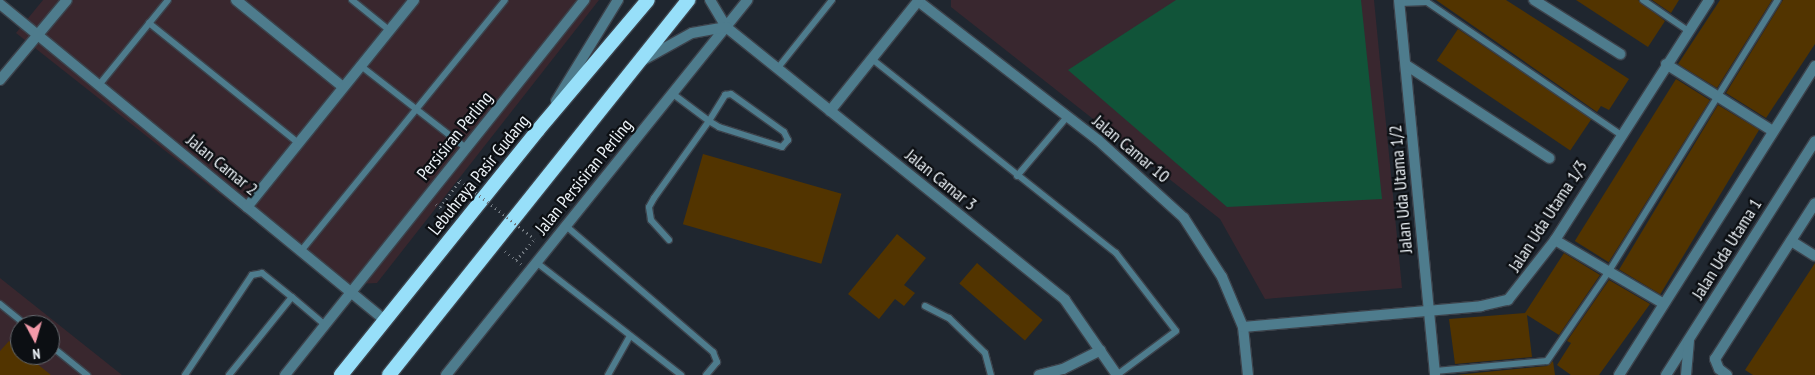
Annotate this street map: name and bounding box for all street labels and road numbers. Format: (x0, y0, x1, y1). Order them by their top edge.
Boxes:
street label: Persisiran Perling (413, 87, 497, 185)
street label: Lebuhraya Pasir Gudang (424, 111, 534, 239)
street label: Jalan Camar 10 (1088, 111, 1174, 187)
street label: Jalan Persisiran Perling (531, 115, 637, 239)
street label: Jalan Uda Utama 1/2 (1385, 124, 1417, 254)
street label: Jalan Camar 2 (182, 130, 262, 200)
street label: Jalan Camar 3 (901, 145, 981, 215)
street label: Jalan Uda Utama 1/3 (1504, 156, 1592, 276)
street label: Jalan Uda Utama 1 (1687, 194, 1767, 304)

